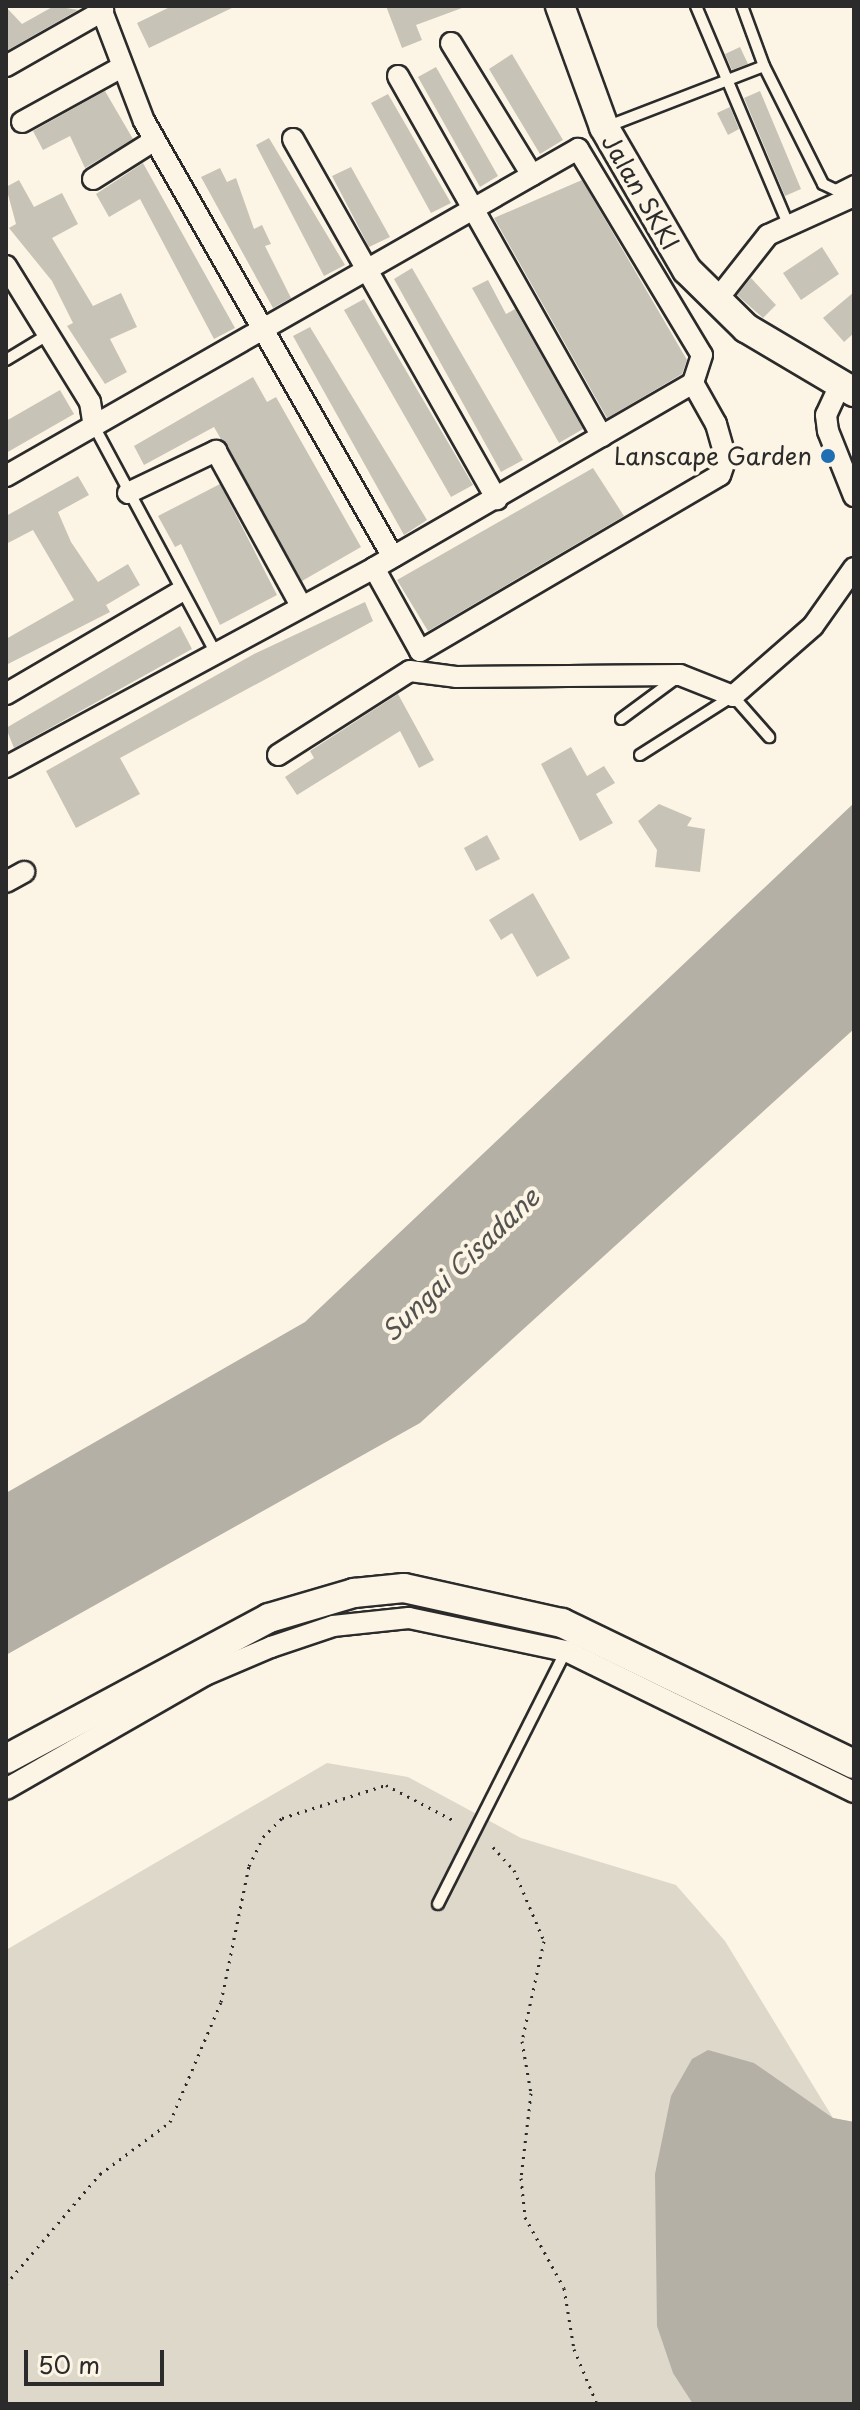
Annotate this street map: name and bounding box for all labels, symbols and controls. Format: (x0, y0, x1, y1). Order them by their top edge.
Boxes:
street label: Jalan SKKI (596, 129, 686, 255)
place label: Lanscape Garden (614, 442, 812, 470)
marker: Lanscape Garden (819, 447, 837, 465)
water label: Sungai Cisadane (374, 1180, 546, 1348)
scale bar (28, 2334, 168, 2384)
text: 50 m (38, 2346, 100, 2382)

